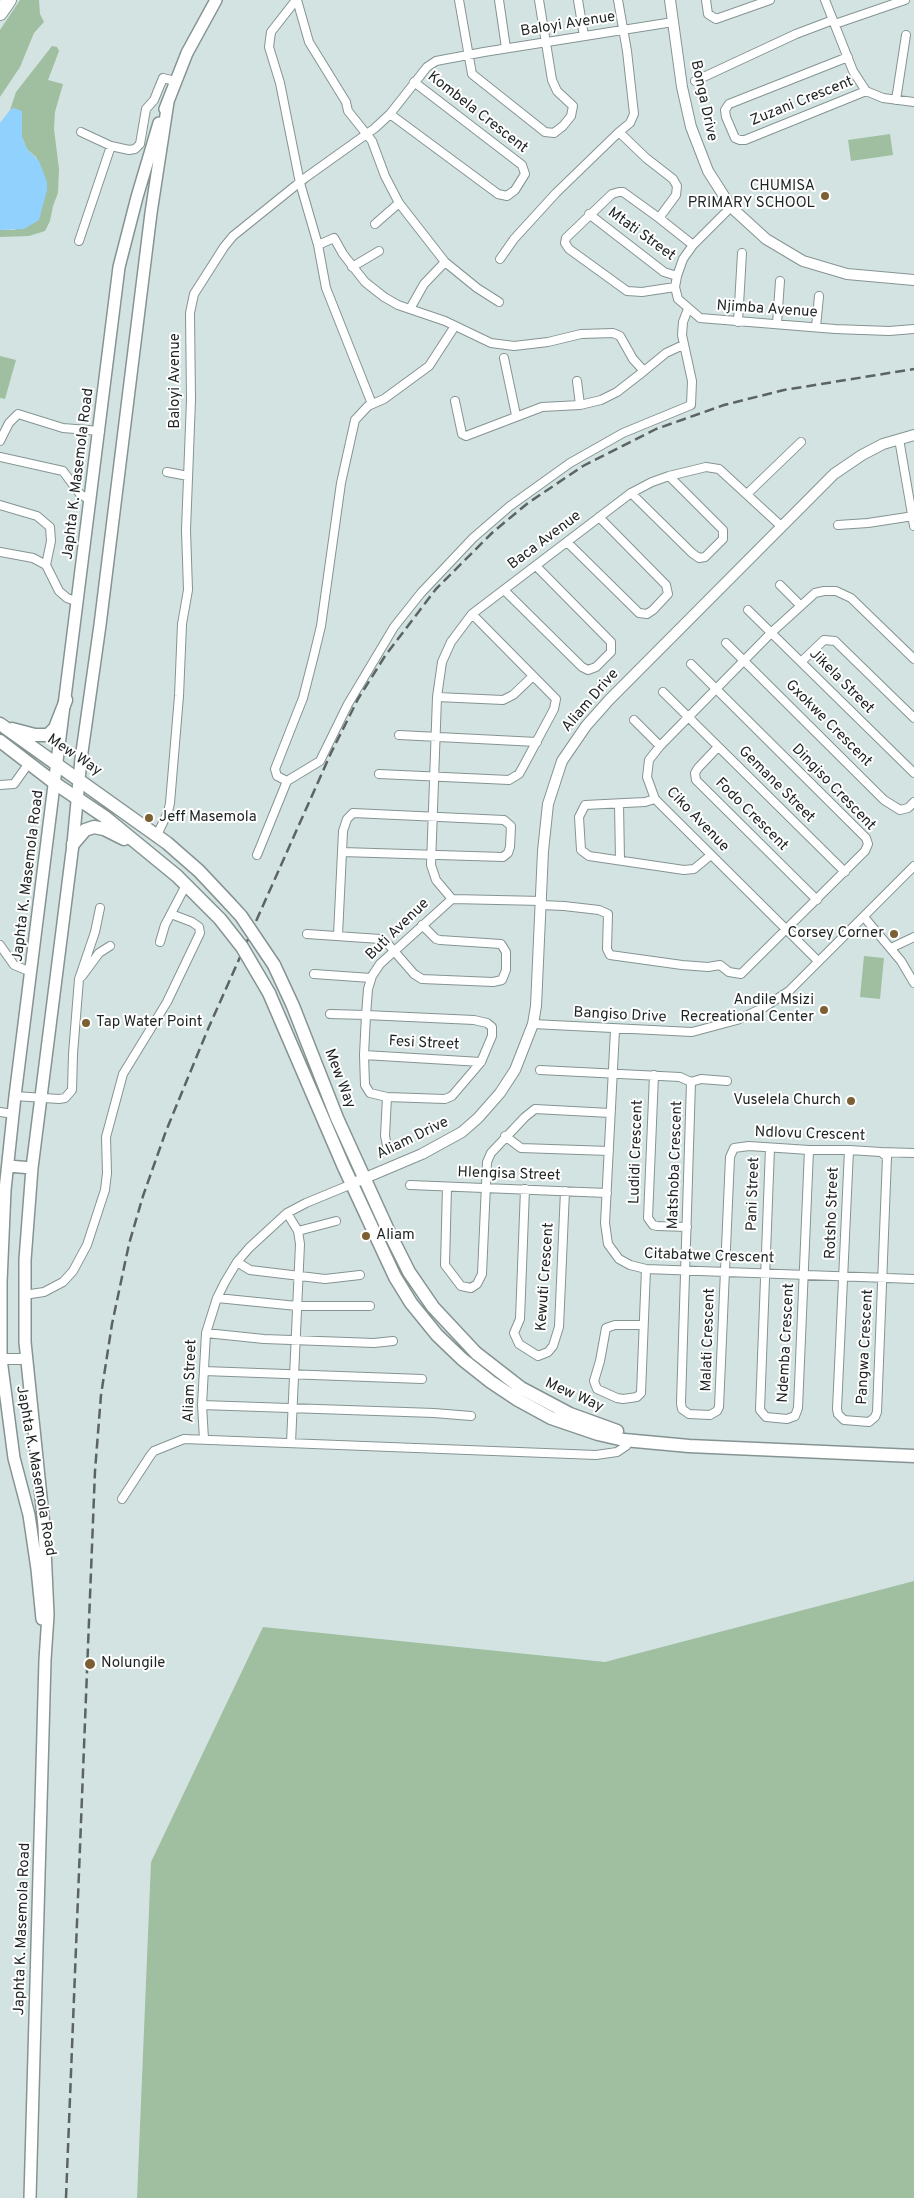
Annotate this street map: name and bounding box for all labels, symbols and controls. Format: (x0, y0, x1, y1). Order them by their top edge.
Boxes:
street label: Baloyi Avenue (519, 9, 617, 41)
street label: Bonga Drive (686, 59, 720, 143)
street label: Kombela Crescent (423, 68, 531, 158)
street label: Zuzani Crescent (748, 73, 856, 131)
place label: CHUMISA PRIMARY SCHOOL (688, 178, 815, 213)
marker: CHUMISA PRIMARY SCHOOL (819, 190, 831, 202)
street label: Mtati Street (604, 204, 678, 266)
street label: Njimba Avenue (716, 297, 818, 323)
street label: Baloyi Avenue (167, 333, 185, 429)
street label: Japhta K. Masemola Road (60, 387, 98, 561)
street label: Baca Avenue (505, 508, 585, 574)
street label: Jikela Street (805, 646, 877, 718)
street label: Aliam Drive (559, 666, 623, 736)
street label: Gxokwe Crescent (781, 677, 875, 771)
street label: Mew Way (43, 731, 105, 781)
street label: Dingiso Crescent (787, 741, 879, 835)
street label: Gemane Street (734, 743, 818, 827)
street label: Fodo Crescent (711, 775, 791, 855)
street label: Ciko Avenue (662, 784, 732, 856)
street label: Japhta K. Masemola Road (10, 789, 48, 963)
place label: Jeff Masemola (159, 809, 257, 827)
marker: Jeff Masemola (143, 812, 155, 824)
street label: Buti Avenue (363, 895, 433, 965)
place label: Corsey Corner (788, 925, 884, 943)
marker: Corsey Corner (888, 928, 900, 940)
place label: Andile Msizi Recreational Center (680, 992, 814, 1027)
marker: Andile Msizi Recreational Center (818, 1004, 830, 1016)
street label: Bangiso Drive (573, 1005, 667, 1027)
place label: Tap Water Point (96, 1014, 202, 1032)
marker: Tap Water Point (80, 1017, 92, 1029)
street label: Fesi Street (388, 1033, 460, 1055)
street label: Mew Way (319, 1047, 359, 1111)
place label: Vuselela Church (733, 1092, 841, 1110)
marker: Vuselela Church (845, 1095, 857, 1107)
street label: Ludidi Crescent (626, 1099, 648, 1205)
street label: Matshoba Crescent (665, 1100, 687, 1230)
street label: Aliam Drive (374, 1114, 452, 1164)
street label: Ndlovu Crescent (754, 1124, 866, 1146)
street label: Pani Street (744, 1157, 764, 1231)
street label: Hlengisa Street (457, 1164, 561, 1186)
street label: Rotsho Street (822, 1167, 844, 1259)
street label: Kewuti Crescent (533, 1222, 559, 1332)
place label: Aliam (376, 1227, 415, 1245)
marker: Aliam (360, 1230, 372, 1242)
street label: Citabatwe Crescent (643, 1246, 775, 1268)
street label: Ndemba Crescent (775, 1283, 799, 1403)
street label: Malati Crescent (698, 1288, 720, 1392)
street label: Pangwa Crescent (854, 1289, 878, 1405)
street label: Aliam Street (181, 1339, 201, 1423)
street label: Mew Way (542, 1375, 606, 1417)
street label: Japhta K. Masemola Road (11, 1384, 59, 1558)
place label: Nolungile (101, 1655, 165, 1673)
marker: Nolungile (83, 1657, 97, 1671)
street label: Japhta K. Masemola Road (11, 1842, 35, 2016)

